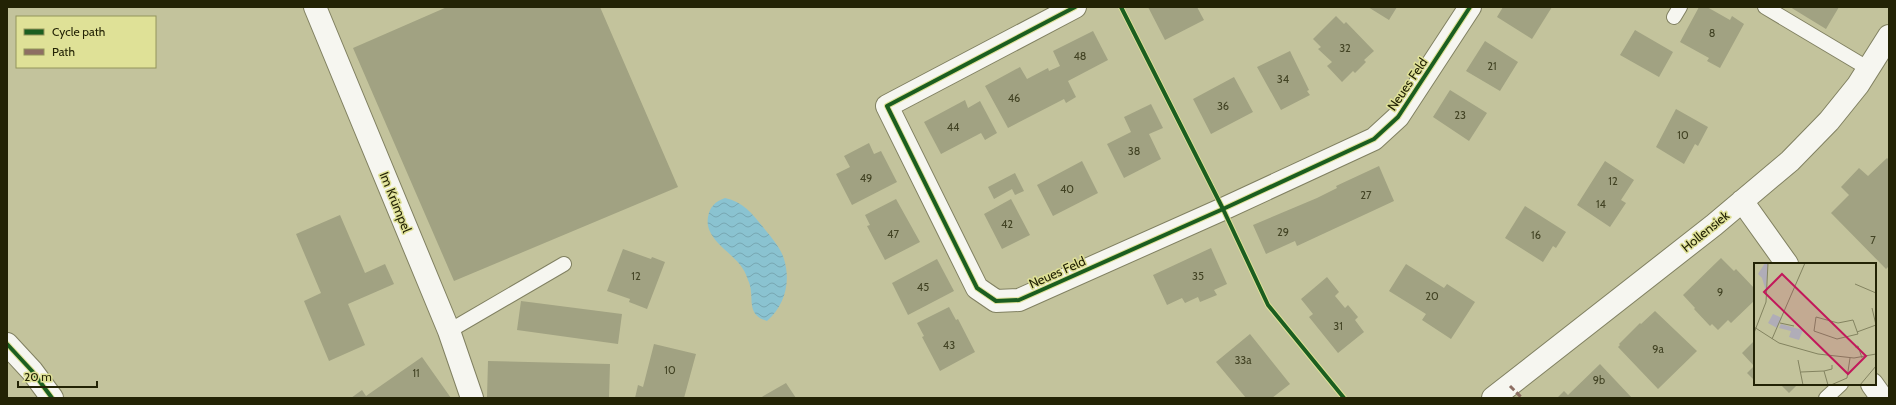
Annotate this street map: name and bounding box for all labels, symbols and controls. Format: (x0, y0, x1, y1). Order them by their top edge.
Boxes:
legend (16, 16, 156, 68)
text: Cycle path (52, 24, 105, 39)
house number: 8 (1709, 26, 1715, 40)
house number: 32 (1339, 41, 1351, 55)
text: Path (52, 44, 75, 59)
house number: 48 (1073, 49, 1087, 63)
street label: Neues Feld (1383, 54, 1431, 114)
house number: 21 (1487, 59, 1497, 73)
house number: 34 (1277, 72, 1290, 86)
house number: 46 (1008, 91, 1020, 105)
house number: 36 (1217, 99, 1229, 113)
house number: 23 (1454, 108, 1466, 122)
house number: 44 (947, 120, 960, 134)
house number: 10 (1677, 128, 1689, 142)
house number: 38 (1128, 144, 1140, 158)
street label: Im Krümpel (377, 169, 415, 235)
house number: 49 (860, 171, 872, 185)
house number: 12 (1608, 174, 1618, 188)
house number: 40 (1060, 182, 1074, 196)
house number: 27 (1360, 188, 1372, 202)
house number: 14 (1596, 197, 1607, 211)
street label: Hollensiek (1678, 207, 1732, 255)
house number: 42 (1001, 217, 1013, 231)
house number: 29 (1277, 225, 1289, 239)
house number: 47 (887, 227, 899, 241)
house number: 16 (1531, 228, 1541, 242)
house number: 7 (1870, 233, 1876, 247)
street label: Neues Feld (1026, 252, 1088, 292)
inset map (1754, 263, 1876, 385)
house number: 12 (631, 269, 641, 283)
house number: 35 (1192, 269, 1204, 283)
house number: 45 (917, 280, 929, 294)
house number: 9 (1717, 285, 1723, 299)
house number: 20 (1425, 289, 1439, 303)
house number: 31 (1333, 319, 1343, 333)
house number: 43 (943, 338, 955, 352)
house number: 9a (1652, 342, 1664, 356)
house number: 33a (1234, 353, 1252, 367)
scale bar (18, 363, 97, 389)
house number: 10 (664, 363, 676, 377)
house number: 11 (412, 366, 420, 380)
text: 20 m (24, 369, 52, 384)
house number: 9b (1593, 373, 1605, 387)

